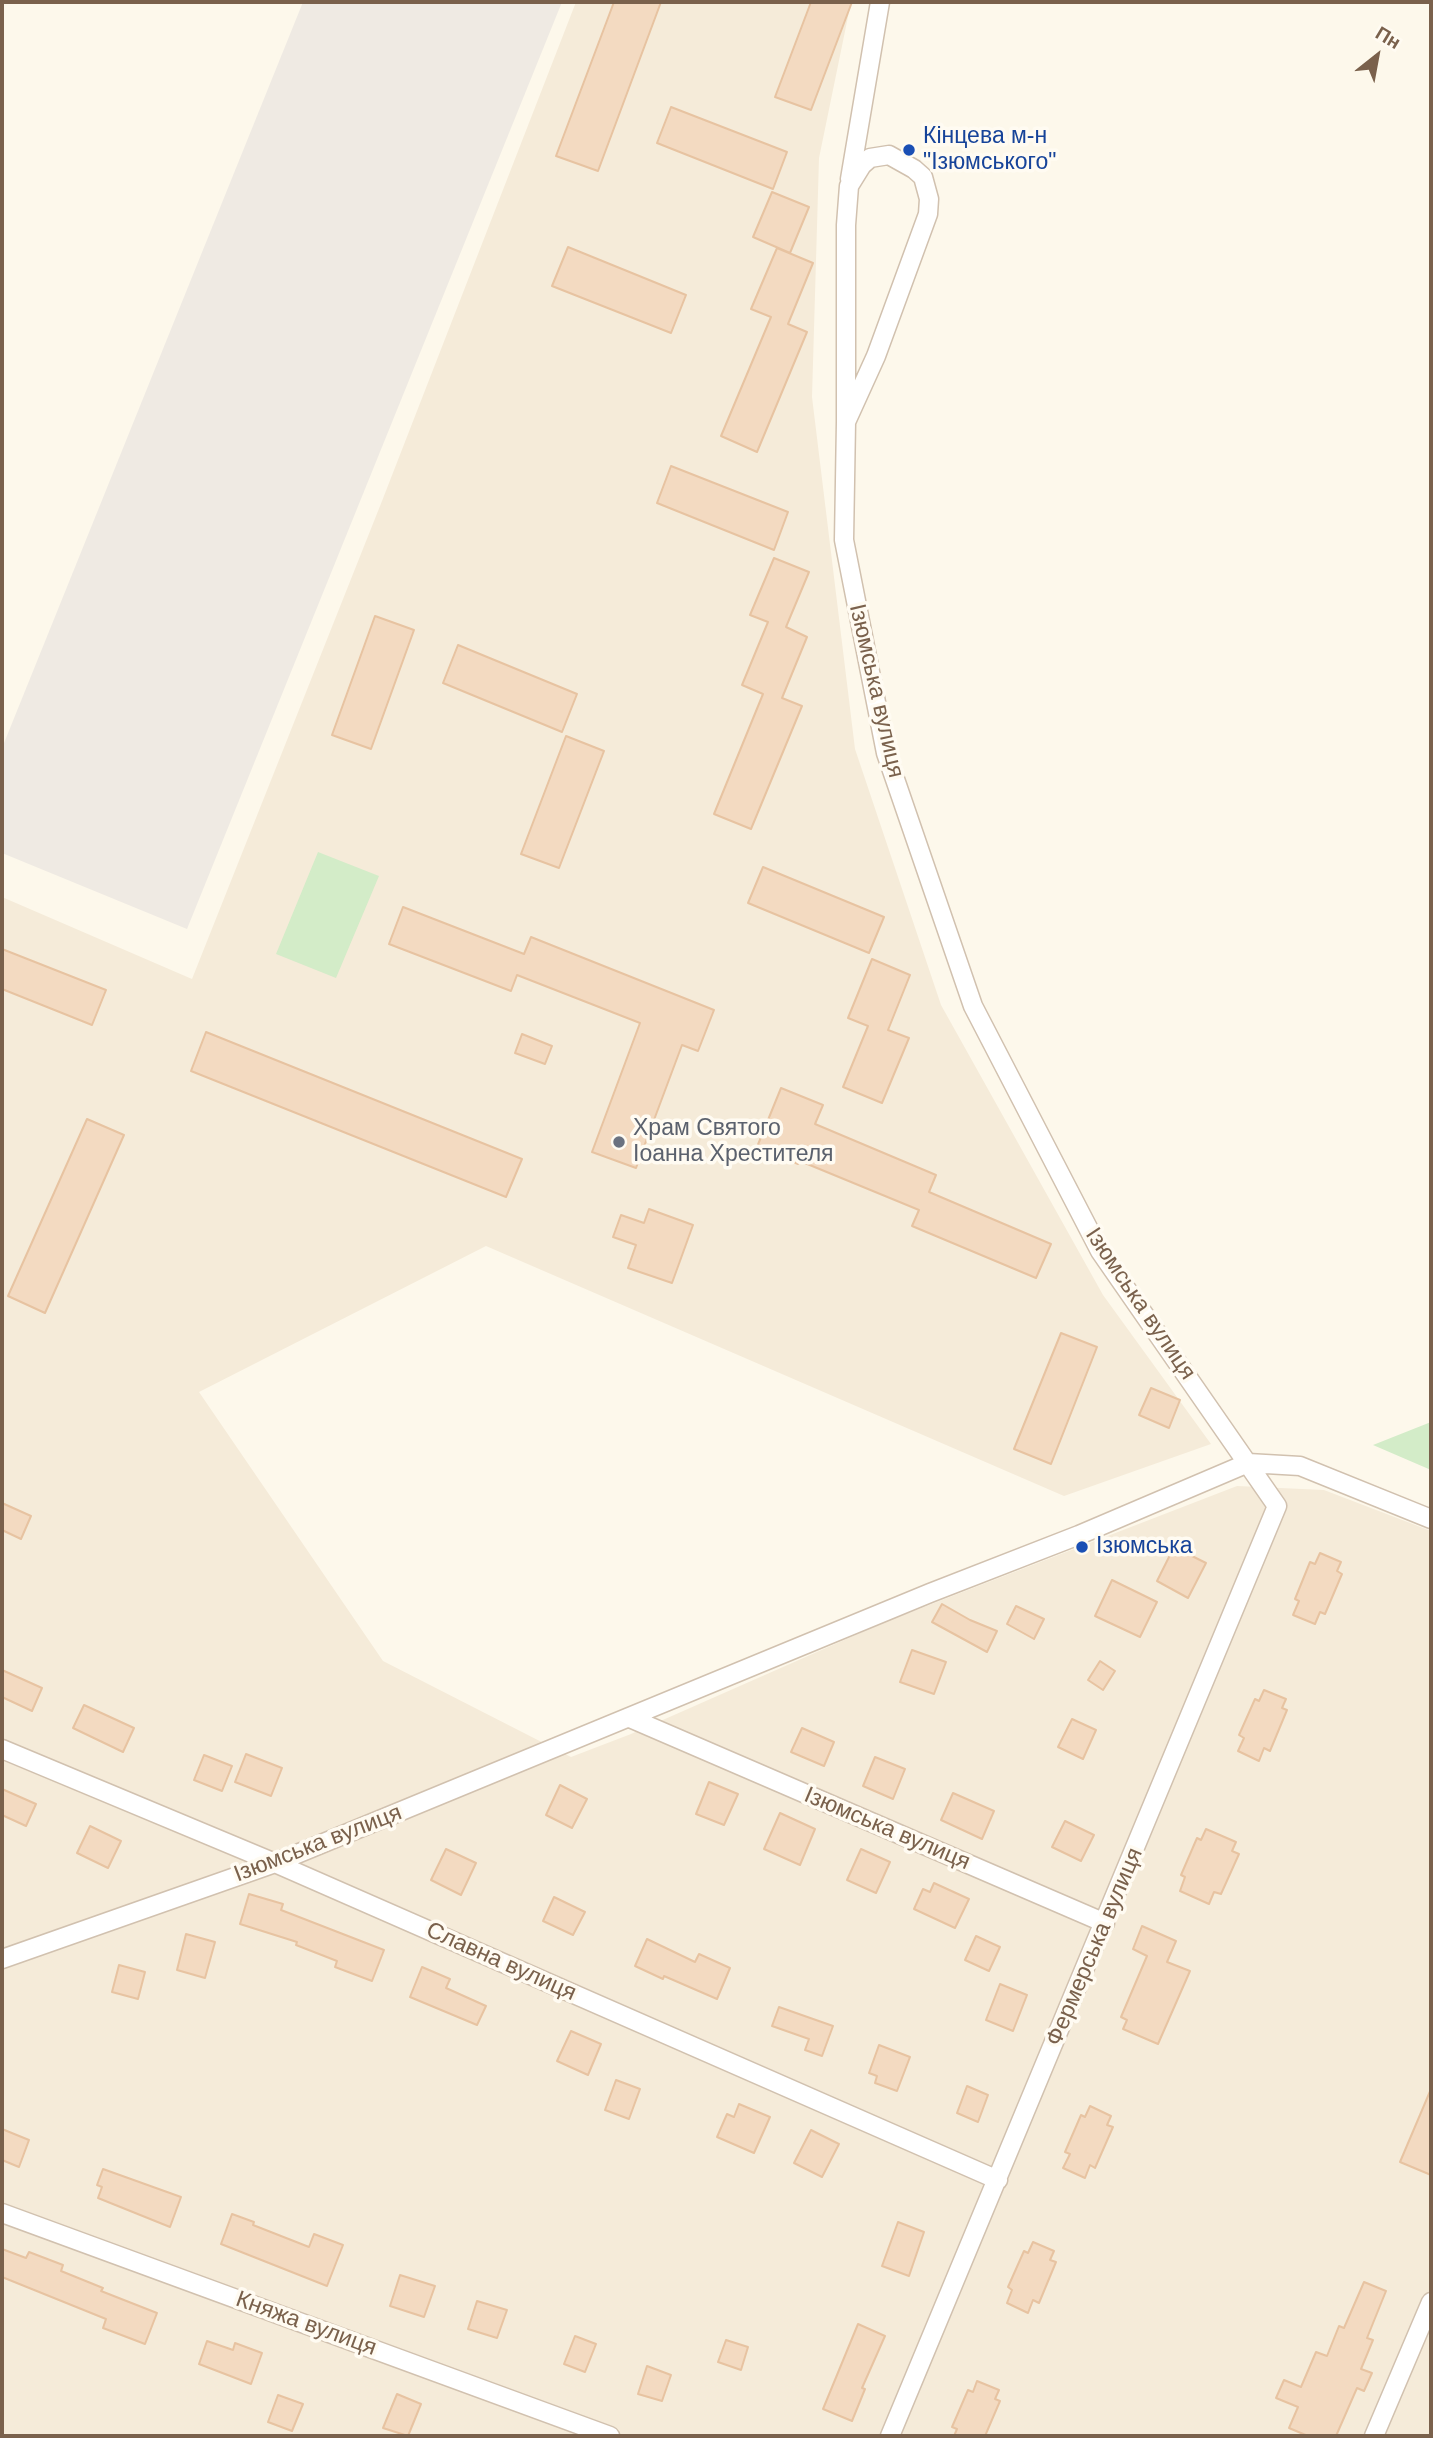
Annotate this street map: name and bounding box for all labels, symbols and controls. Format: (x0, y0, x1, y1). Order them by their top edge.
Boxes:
north arrow (1342, 21, 1412, 91)
text: Пн (1372, 22, 1404, 53)
place label: Кінцева м-н "Ізюмського" (923, 123, 1056, 177)
marker: Кінцева м-н "Ізюмського" (901, 142, 917, 158)
street label: Ізюмська вулиця (843, 601, 909, 781)
place label: Храм Святого Іоанна Хрестителя (633, 1115, 834, 1169)
marker: Храм Святого Іоанна Хрестителя (611, 1134, 627, 1150)
street label: Ізюмська вулиця (1079, 1223, 1201, 1385)
place label: Ізюмська (1096, 1533, 1193, 1561)
marker: Ізюмська (1074, 1539, 1090, 1555)
street label: Ізюмська вулиця (800, 1782, 974, 1876)
street label: Ізюмська вулиця (230, 1799, 406, 1889)
street label: Фермерська вулиця (1041, 1844, 1149, 2050)
street label: Славна вулиця (422, 1917, 580, 2007)
street label: Княжа вулиця (232, 2286, 380, 2362)

